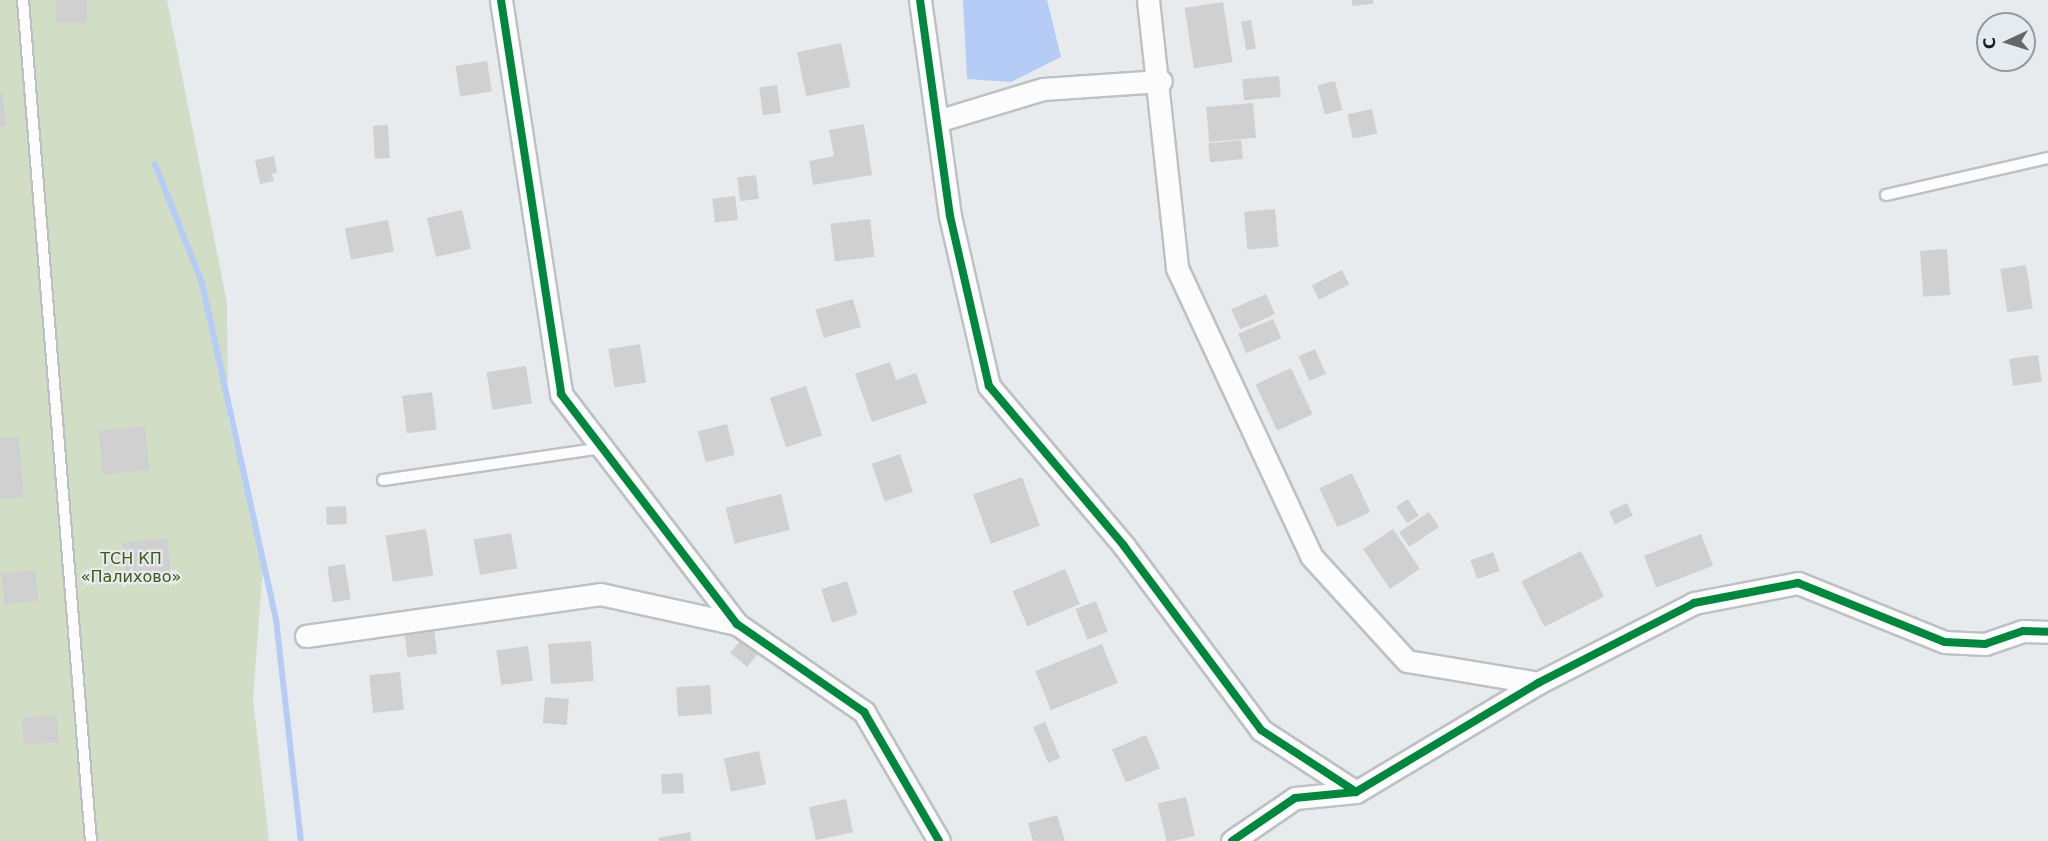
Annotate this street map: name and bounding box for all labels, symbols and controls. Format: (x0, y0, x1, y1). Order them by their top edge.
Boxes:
north arrow (1976, 12, 2036, 72)
text: С (1980, 37, 1999, 50)
park label: ТСН КП «Палихово» (81, 549, 181, 587)

